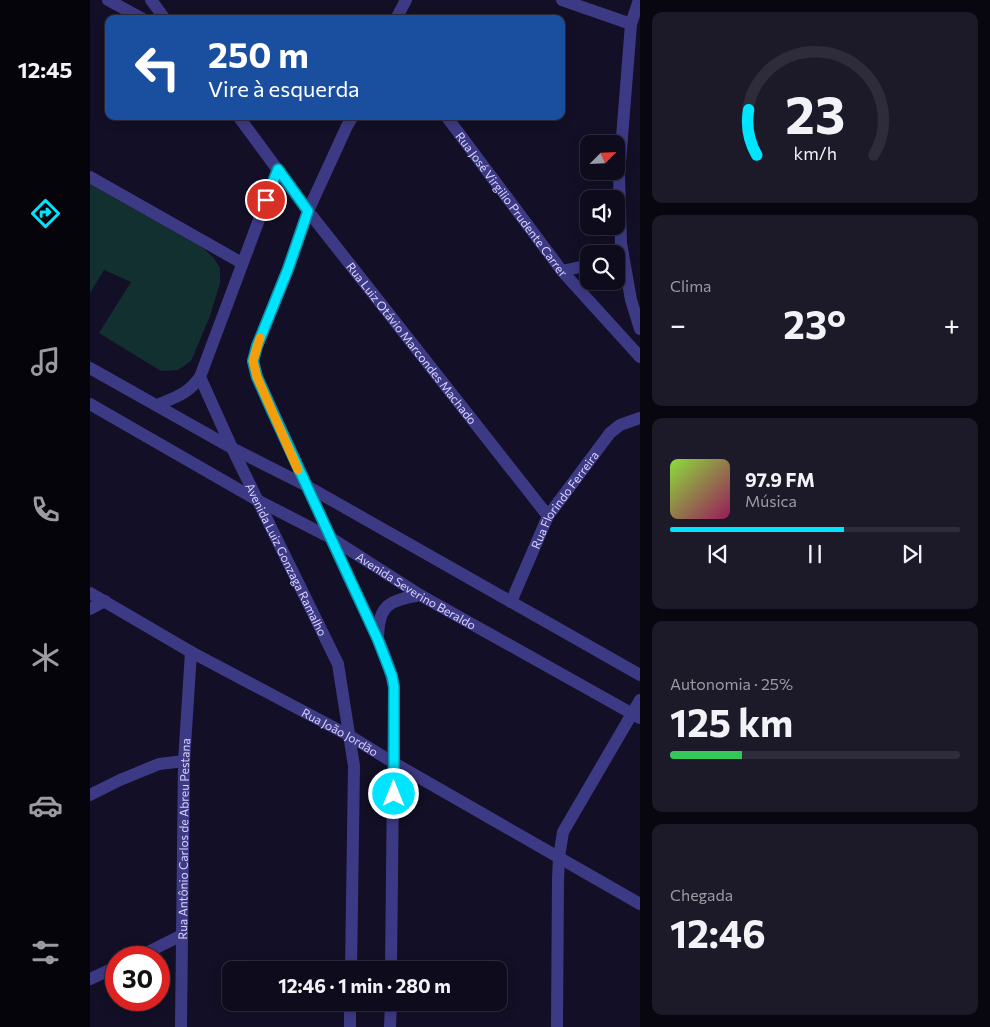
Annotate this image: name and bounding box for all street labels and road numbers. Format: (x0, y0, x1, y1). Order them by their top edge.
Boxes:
street label: Rua José Virgilio Prudente Carrer (453, 129, 571, 280)
street label: Rua Luiz Otávio Marcondes Machado (344, 259, 480, 427)
street label: Rua Florindo Ferreira (528, 448, 601, 551)
street label: Avenida Luiz Gonzaga Ramalho (243, 480, 330, 638)
street label: Avenida Severino Beraldo (354, 549, 479, 632)
street label: Rua João Jordão (299, 705, 381, 759)
street label: Rua Antônio Carlos de Abreu Pestana (175, 738, 192, 940)

